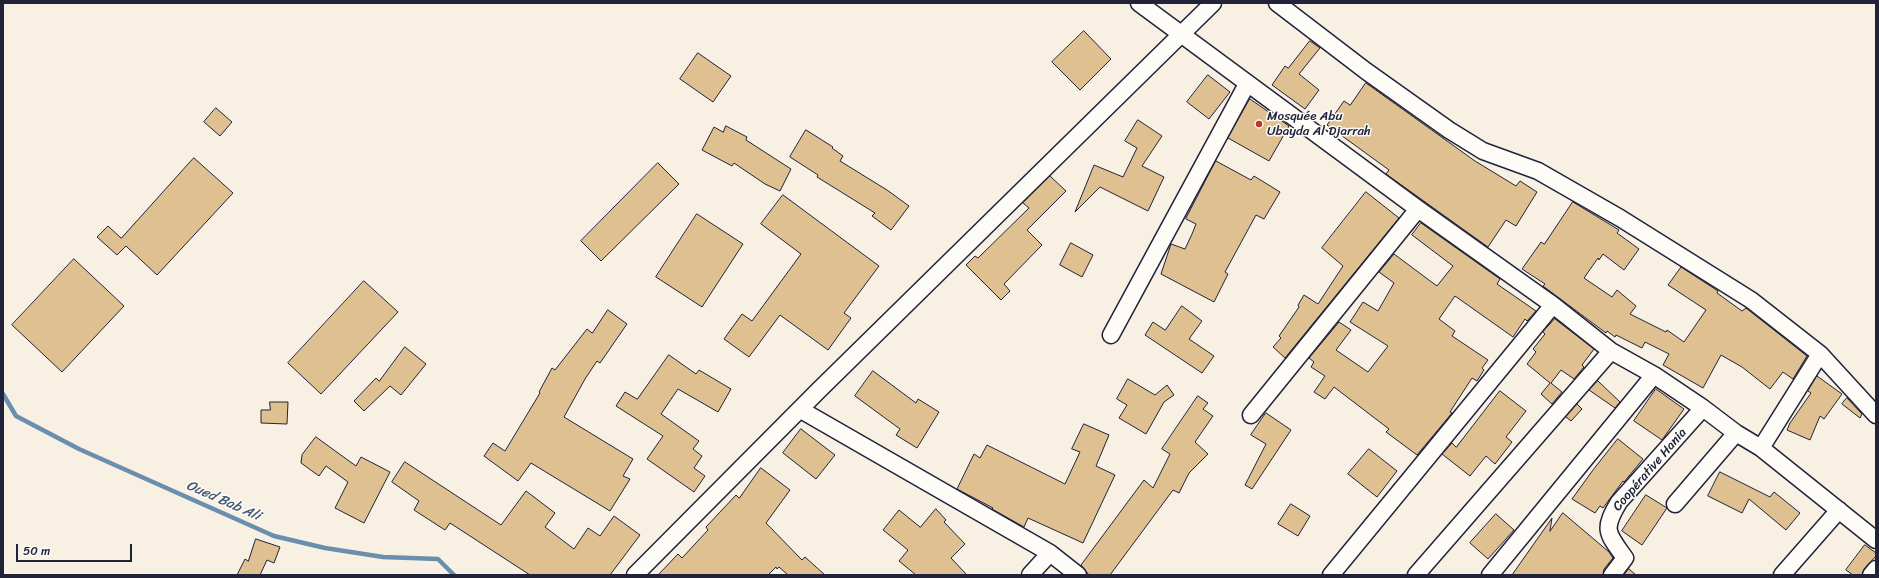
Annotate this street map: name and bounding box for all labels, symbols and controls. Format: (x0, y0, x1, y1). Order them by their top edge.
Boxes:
place label: Mosquée Abu Ubayda Al Djarrah (1267, 109, 1371, 140)
marker: Mosquée Abu Ubayda Al Djarrah (1254, 119, 1264, 129)
street label: Coopérative Hania (1610, 425, 1690, 515)
water label: Oued Bab Ali (183, 477, 263, 525)
scale bar (18, 536, 134, 562)
text: 50 m (23, 540, 50, 562)

